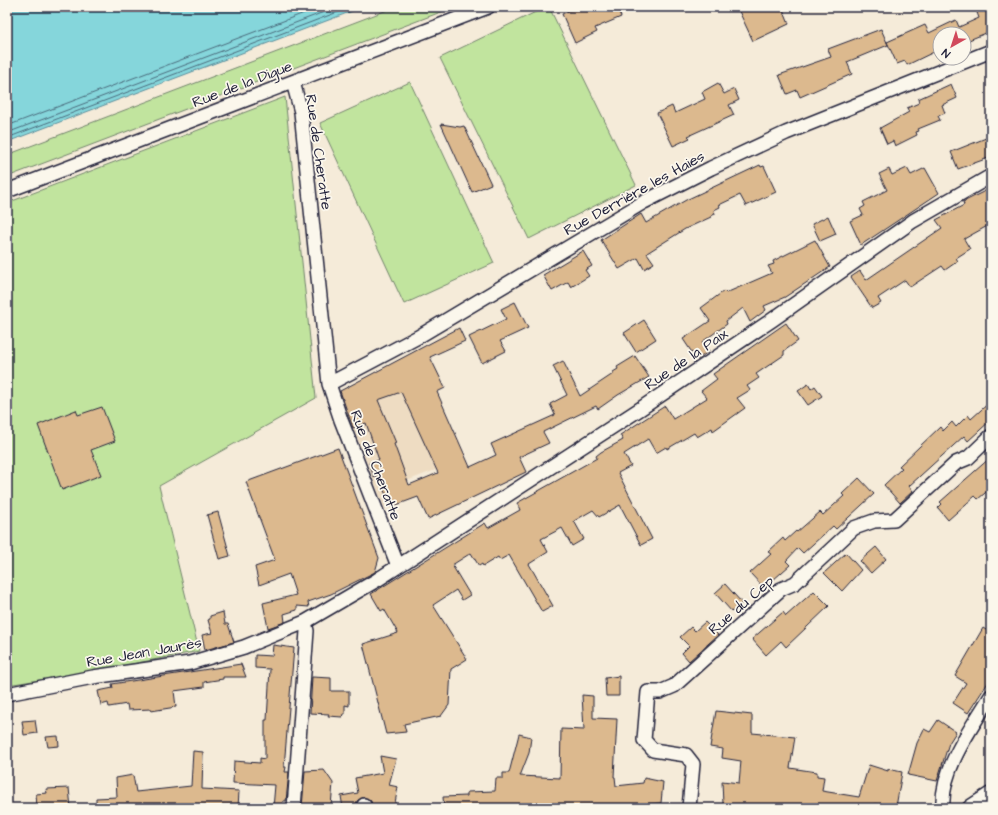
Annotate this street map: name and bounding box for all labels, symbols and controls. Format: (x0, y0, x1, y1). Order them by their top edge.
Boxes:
north arrow (932, 26, 972, 66)
text: N (939, 45, 953, 61)
street label: Rue de la Digue (189, 56, 296, 114)
street label: Rue de Cheratte (300, 93, 337, 211)
street label: Rue Derrière les Haies (560, 146, 709, 241)
street label: Rue de la Paix (640, 323, 733, 395)
street label: Rue de Cheratte (345, 407, 406, 523)
street label: Rue du Cep (704, 571, 779, 640)
street label: Rue Jean Jaurès (85, 632, 204, 673)

